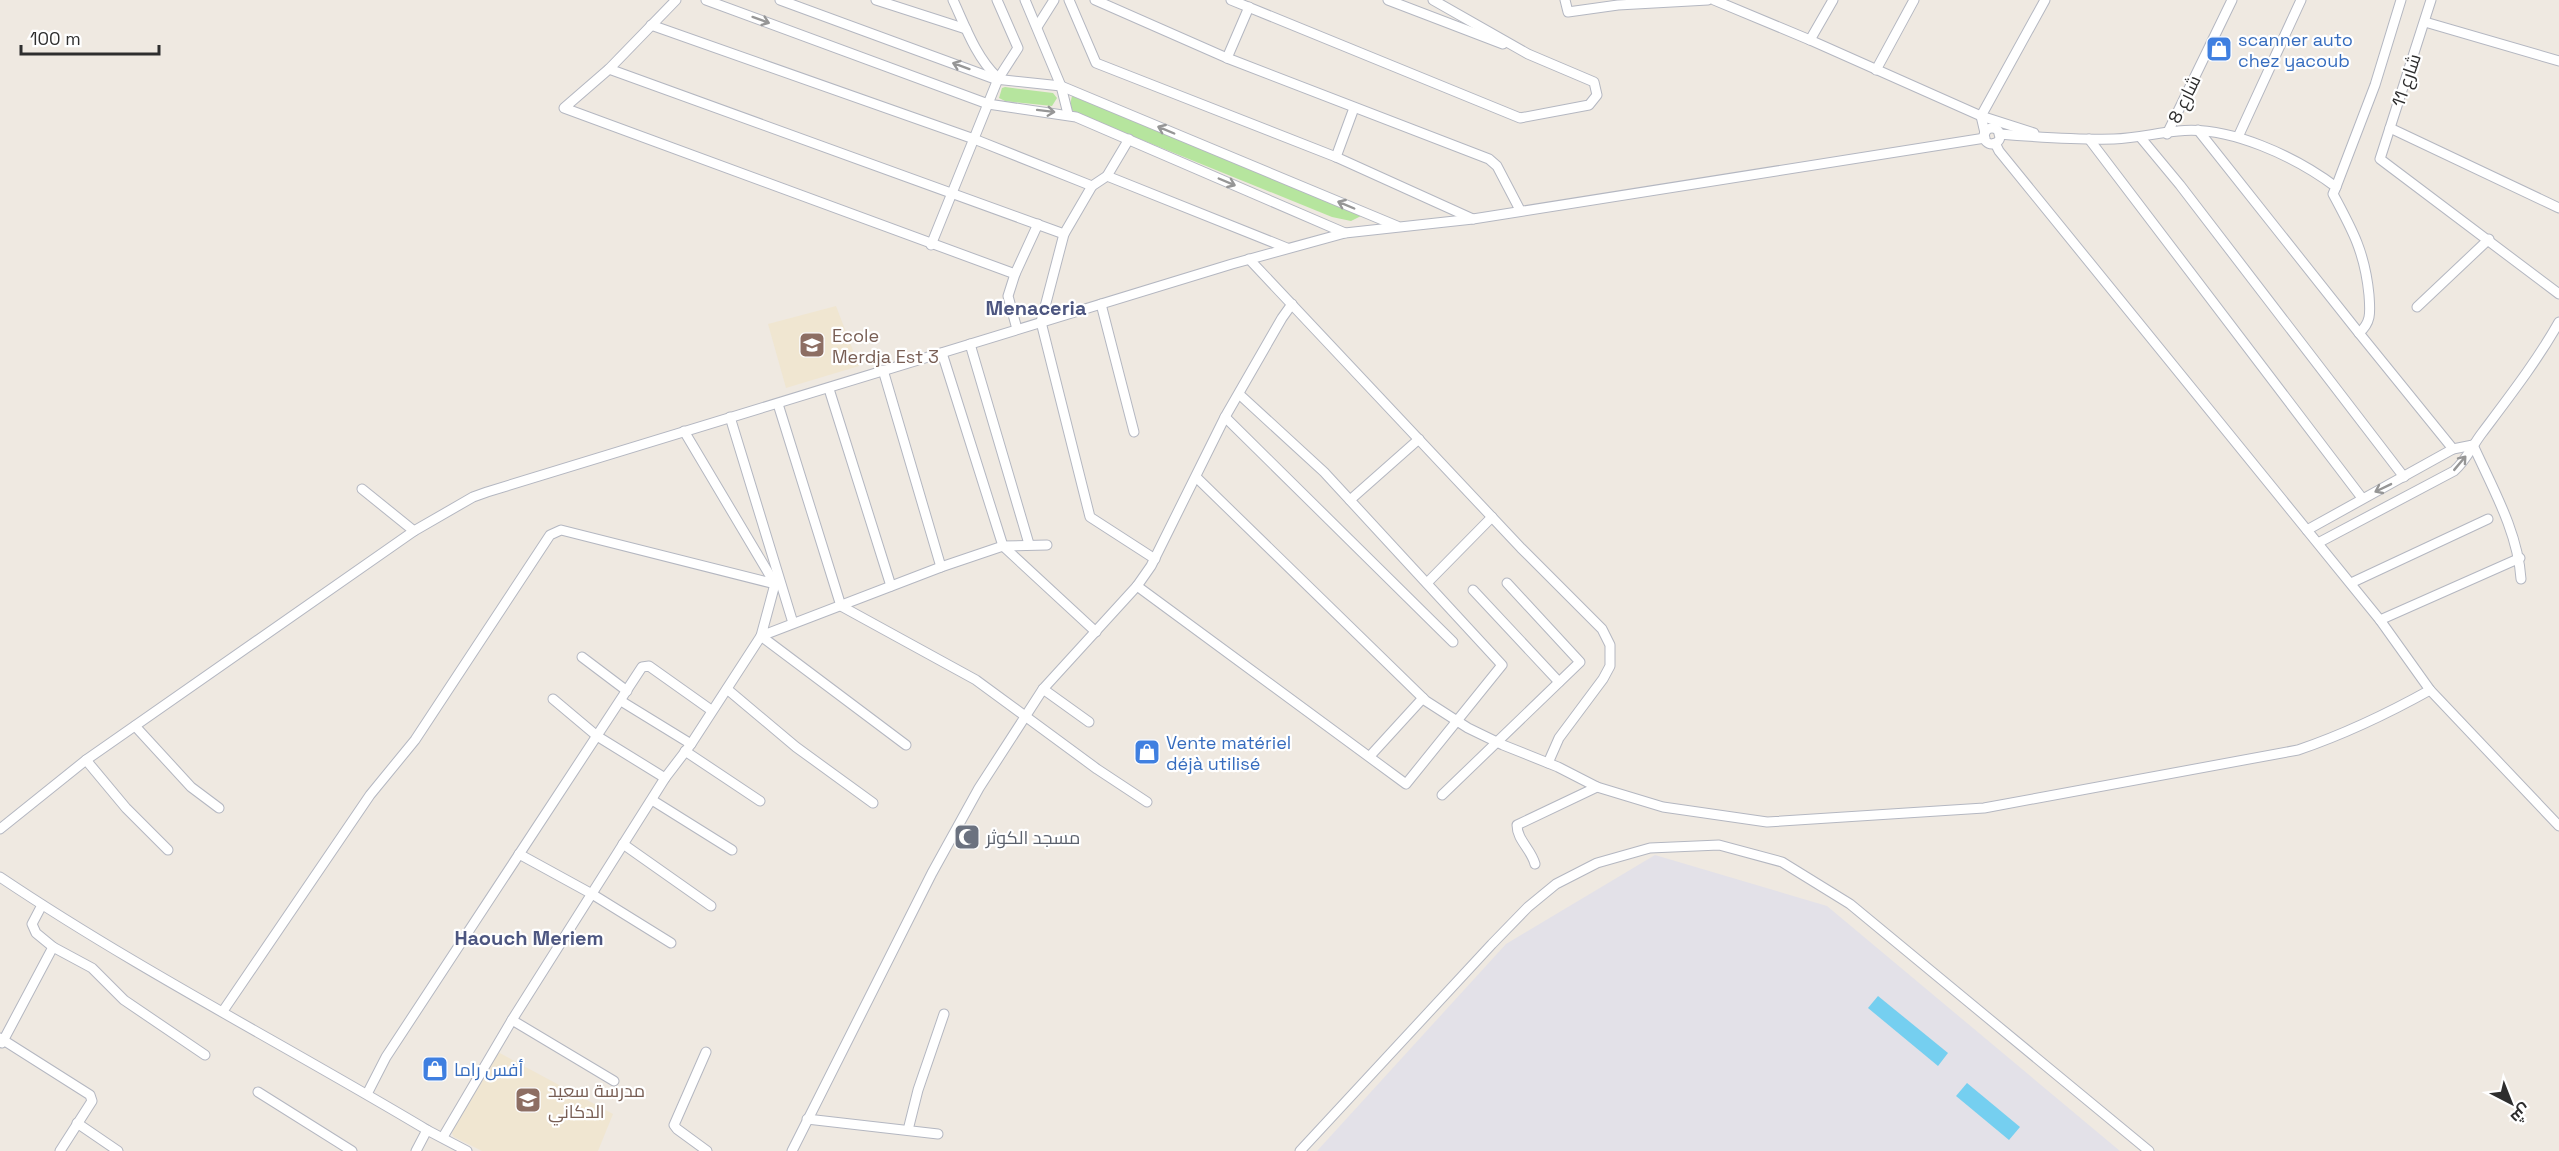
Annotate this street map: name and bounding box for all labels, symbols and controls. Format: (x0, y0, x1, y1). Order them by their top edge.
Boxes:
one-way arrow (751, 16, 770, 27)
scale bar (21, 18, 159, 56)
text: 100 m (30, 27, 81, 50)
place label: scanner auto chez yacoub (2238, 28, 2353, 72)
shop icon: scanner auto chez yacoub (2204, 34, 2234, 64)
street label: شارع 11 (2386, 50, 2427, 110)
one-way arrow (952, 60, 971, 71)
street label: شارع 8 (2163, 71, 2206, 127)
one-way arrow (1036, 106, 1056, 117)
one-way arrow (1157, 123, 1175, 135)
one-way arrow (1218, 177, 1236, 188)
one-way arrow (1337, 199, 1355, 210)
district label: Menaceria (986, 295, 1087, 321)
place label: Ecole Merdja Est 3 (832, 324, 939, 368)
school or university icon: Ecole Merdja Est 3 (797, 330, 827, 360)
one-way arrow (2453, 456, 2467, 471)
one-way arrow (2374, 482, 2392, 494)
place label: Vente matériel déjà utilisé (1166, 731, 1291, 775)
shop icon: Vente matériel déjà utilisé (1132, 737, 1162, 767)
mosque icon: مسجد الكوثر (952, 822, 982, 852)
place label: مسجد الكوثر (985, 826, 1080, 849)
district label: Haouch Meriem (454, 925, 604, 951)
shop icon: أفس راما (420, 1054, 450, 1084)
place label: أفس راما (454, 1058, 523, 1081)
north arrow (2481, 1073, 2541, 1133)
place label: مدرسة سعيد الدكاني (548, 1079, 645, 1126)
school or university icon: مدرسة سعيد الدكاني (513, 1085, 543, 1115)
text: ش (2506, 1099, 2535, 1128)

